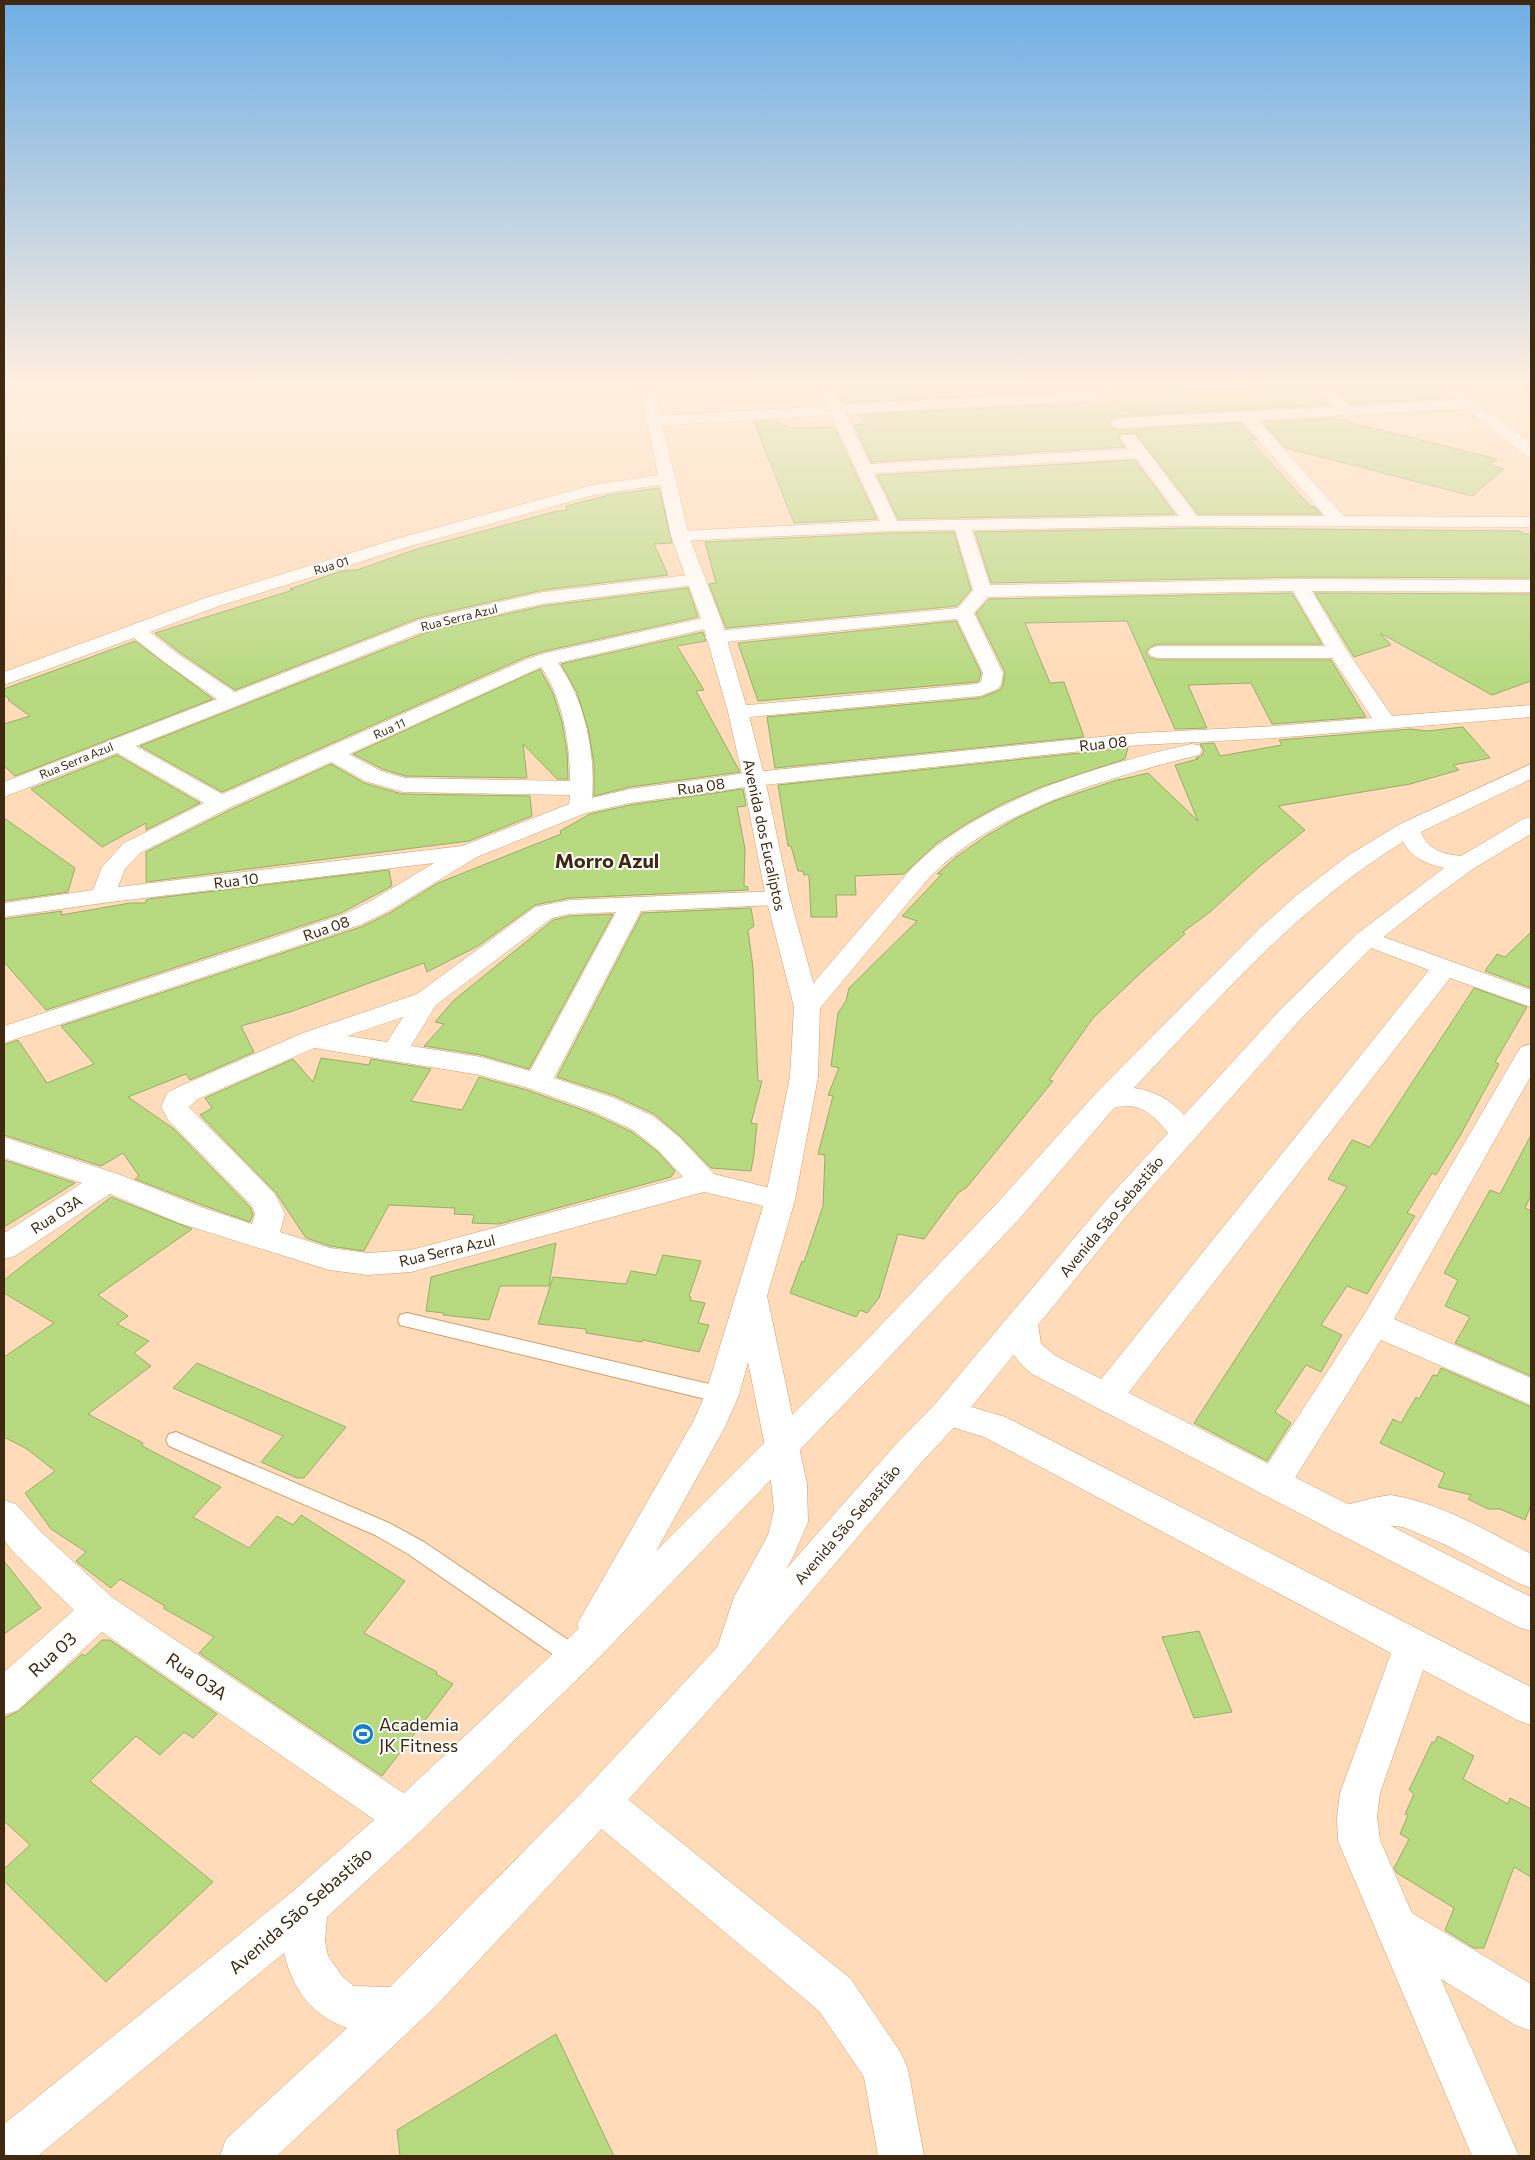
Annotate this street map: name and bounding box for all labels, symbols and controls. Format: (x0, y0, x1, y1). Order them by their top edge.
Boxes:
street label: Rua 01 (312, 553, 350, 577)
street label: Rua Serra Azul (419, 601, 499, 633)
street label: Rua 11 (371, 715, 407, 741)
street label: Rua 08 (1078, 732, 1128, 754)
street label: Rua Serra Azul (37, 739, 115, 781)
street label: Avenida dos Eucaliptos (740, 757, 790, 913)
street label: Rua 08 (676, 774, 726, 798)
district label: Morro Azul (555, 848, 659, 872)
street label: Rua 10 (212, 868, 260, 892)
street label: Rua 08 (300, 912, 352, 944)
street label: Avenida São Sebastião (1055, 1152, 1167, 1280)
street label: Rua 03A (27, 1191, 85, 1237)
street label: Rua Serra Azul (397, 1230, 497, 1270)
street label: Avenida São Sebastião (790, 1461, 904, 1587)
street label: Rua 03 (24, 1627, 80, 1681)
street label: Rua 03A (162, 1648, 232, 1704)
place label: Academia JK Fitness (379, 1713, 459, 1756)
sports icon: Academia JK Fitness (351, 1722, 375, 1746)
street label: Avenida São Sebastião (224, 1842, 376, 1978)

